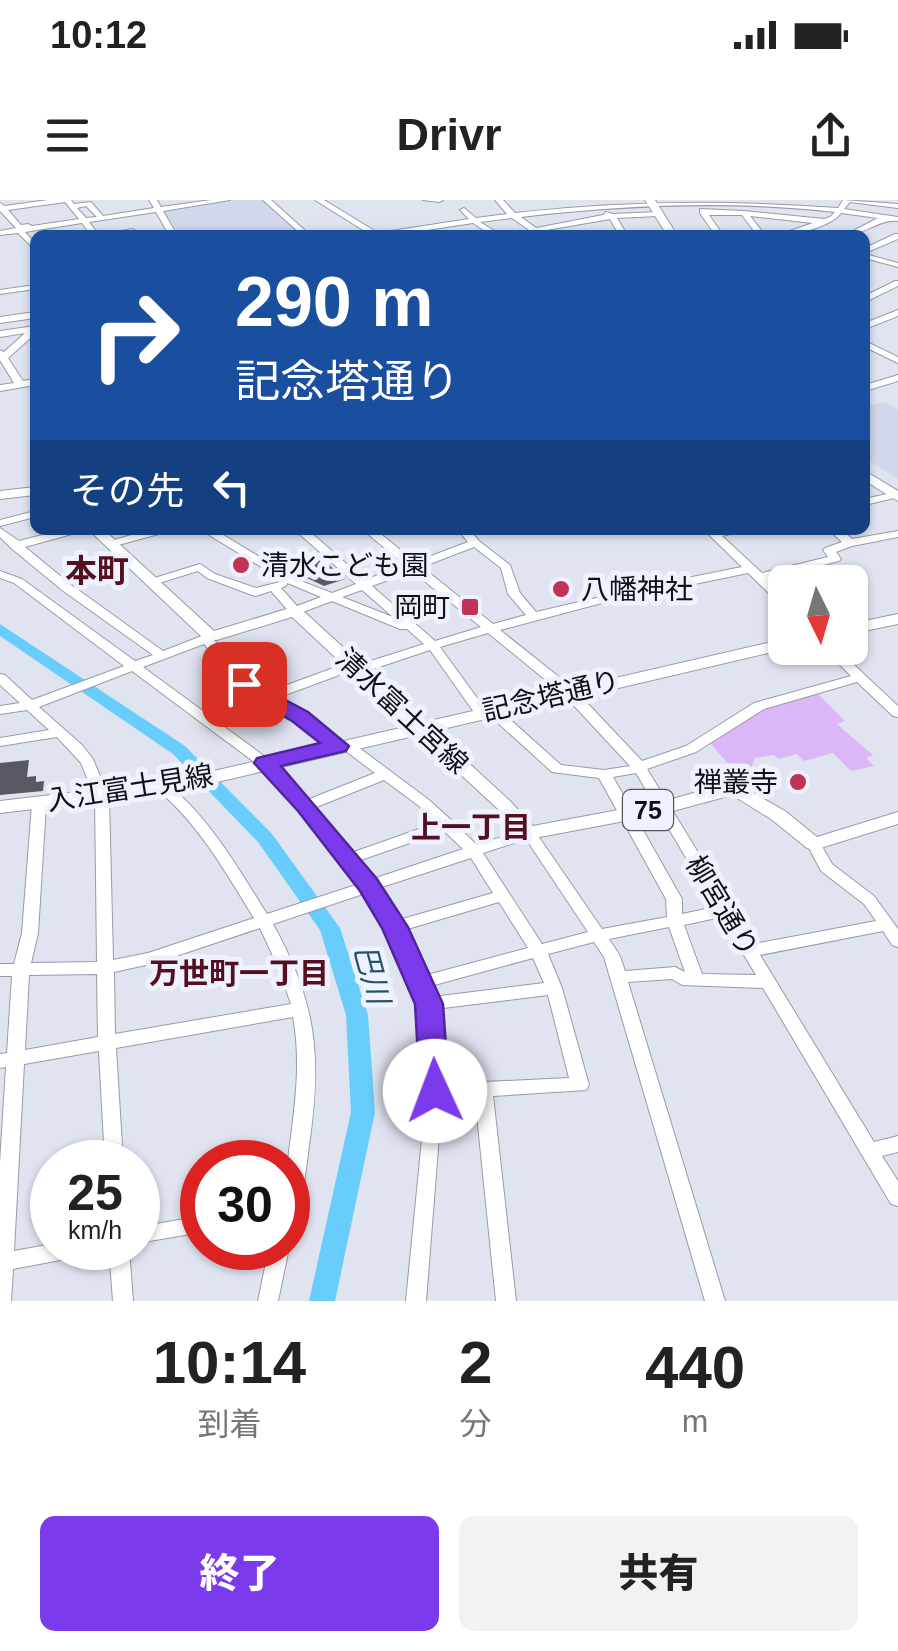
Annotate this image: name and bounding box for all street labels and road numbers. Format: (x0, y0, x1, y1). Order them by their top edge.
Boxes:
street label: 清水富士宮線 (330, 642, 474, 780)
street label: 記念塔通り (479, 665, 623, 727)
street label: 入江富士見線 (45, 760, 215, 816)
road number: 75 (623, 790, 673, 830)
street label: 柳宮通り (680, 850, 764, 962)

